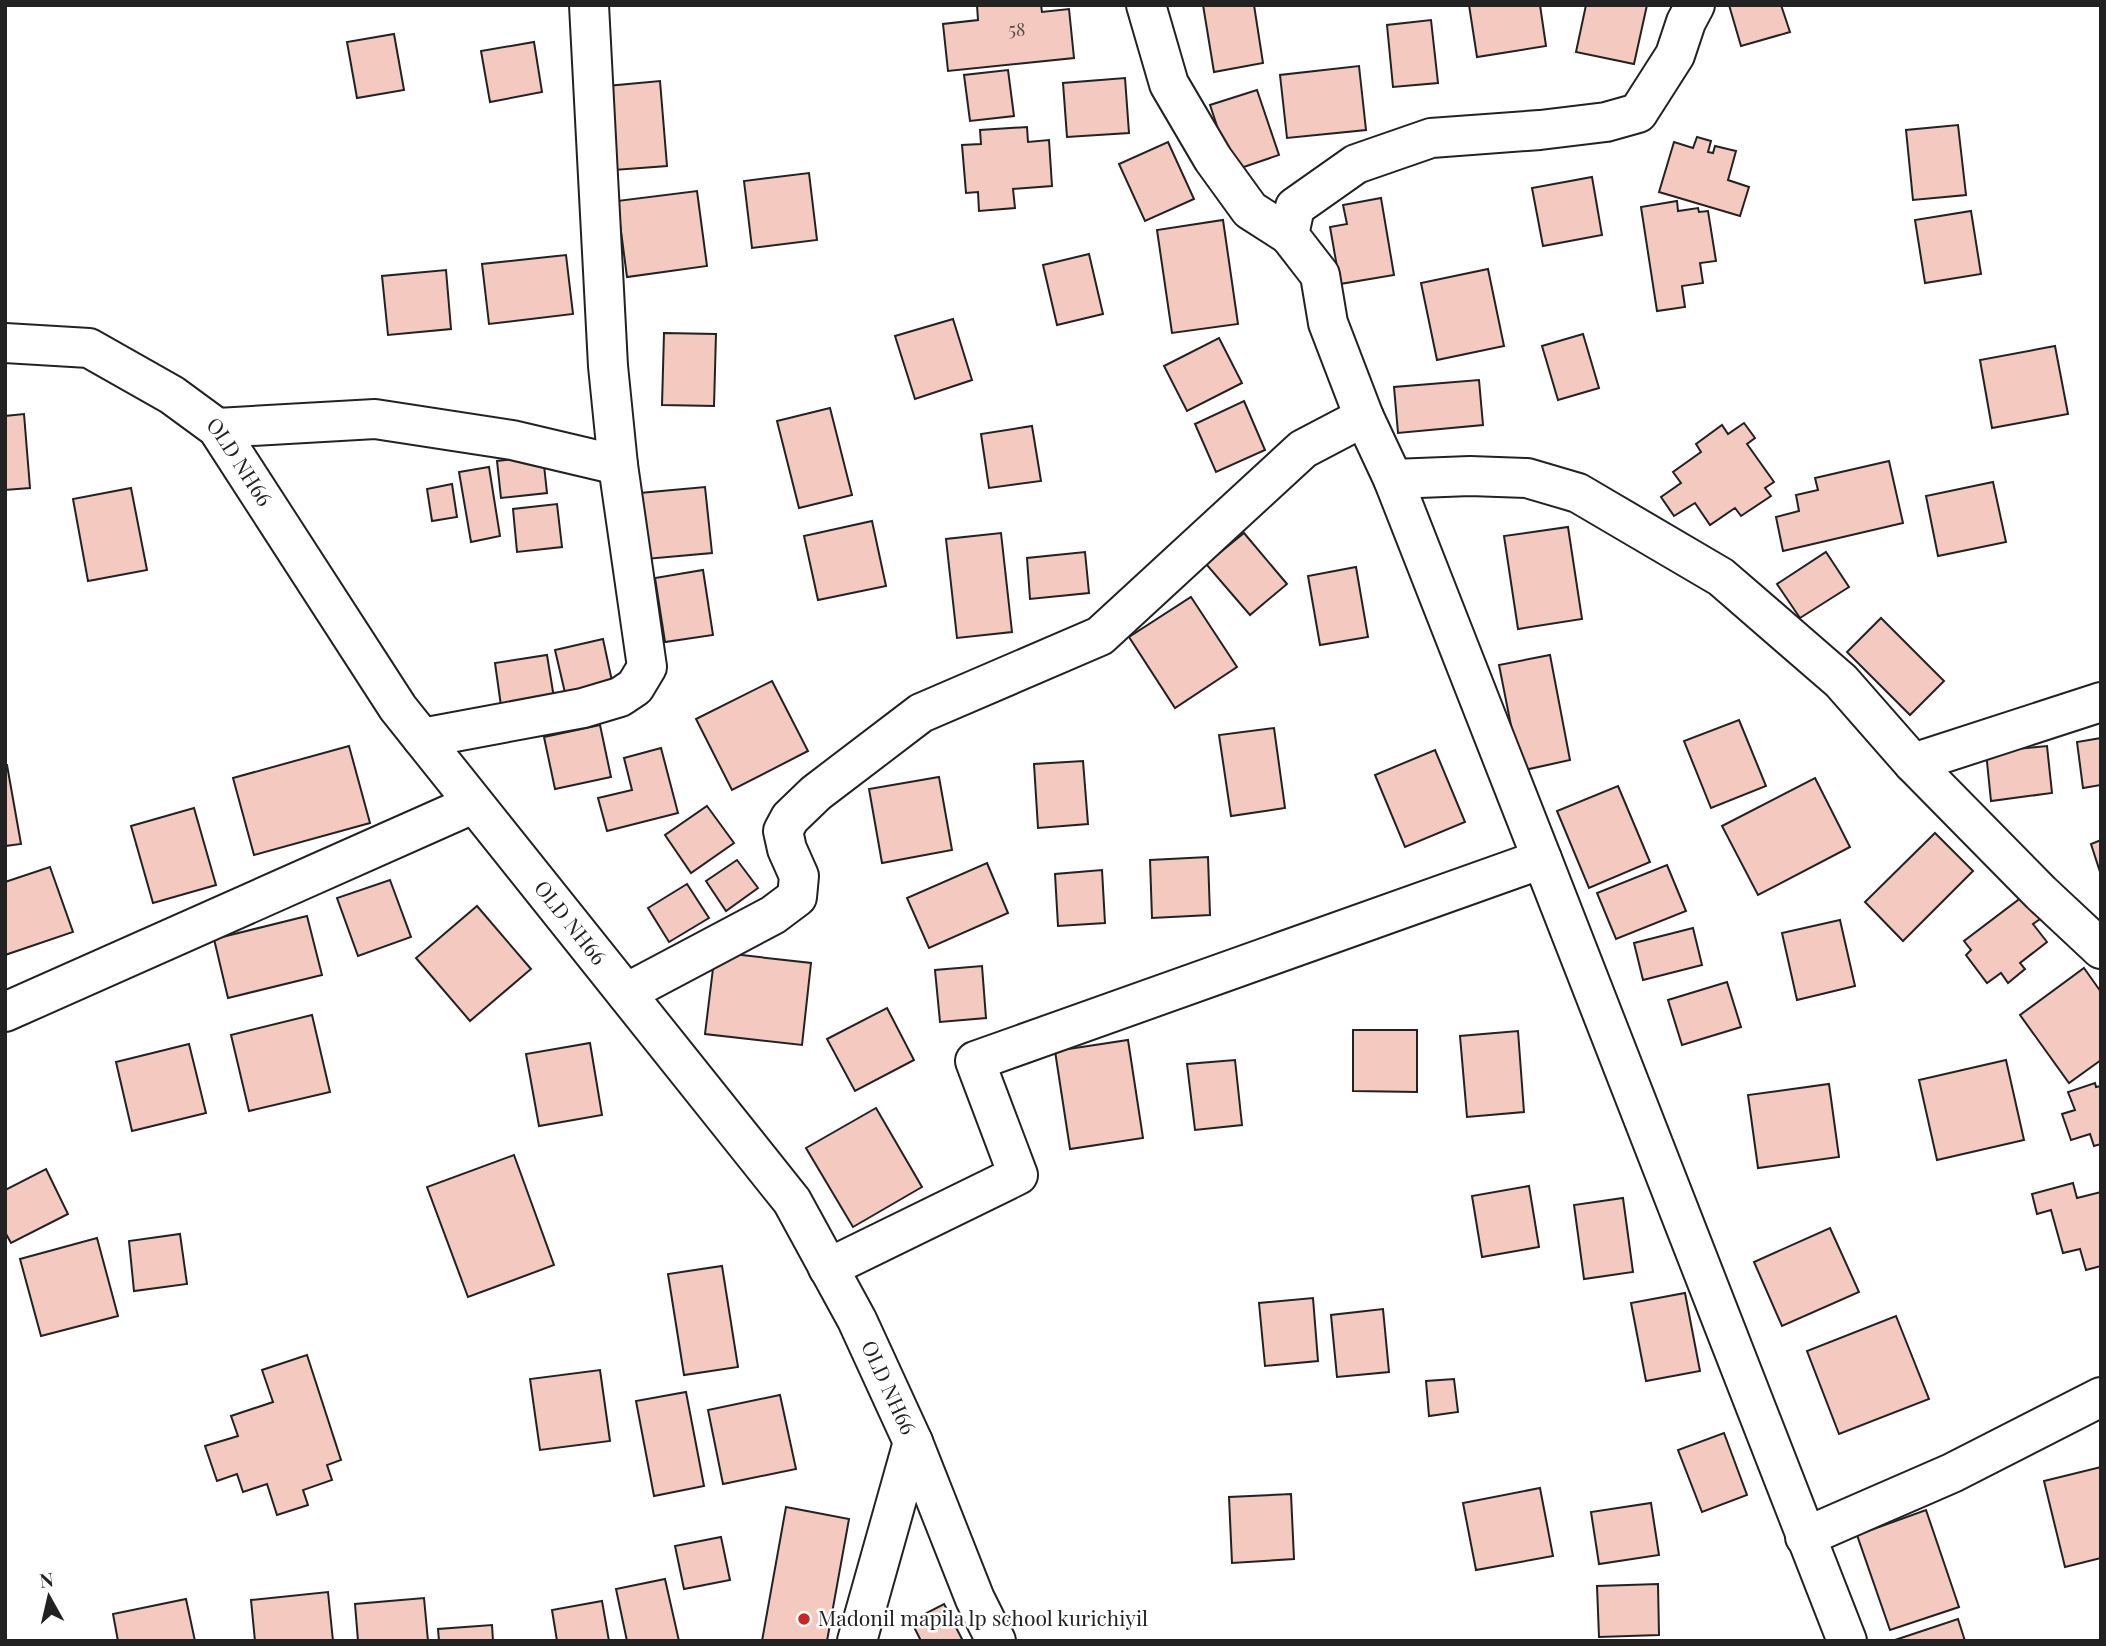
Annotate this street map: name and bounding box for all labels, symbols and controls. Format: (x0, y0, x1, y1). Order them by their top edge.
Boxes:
house number: 58 (1009, 17, 1025, 41)
street label: OLD NH66 (202, 409, 280, 511)
street label: OLD NH66 (529, 874, 614, 970)
street label: OLD NH66 (856, 1335, 924, 1439)
north arrow (14, 1562, 84, 1632)
text: N (38, 1565, 55, 1593)
place label: Madonil mapila lp school kurichiyil (818, 1603, 1148, 1631)
marker: Madonil mapila lp school kurichiyil (796, 1611, 812, 1627)

